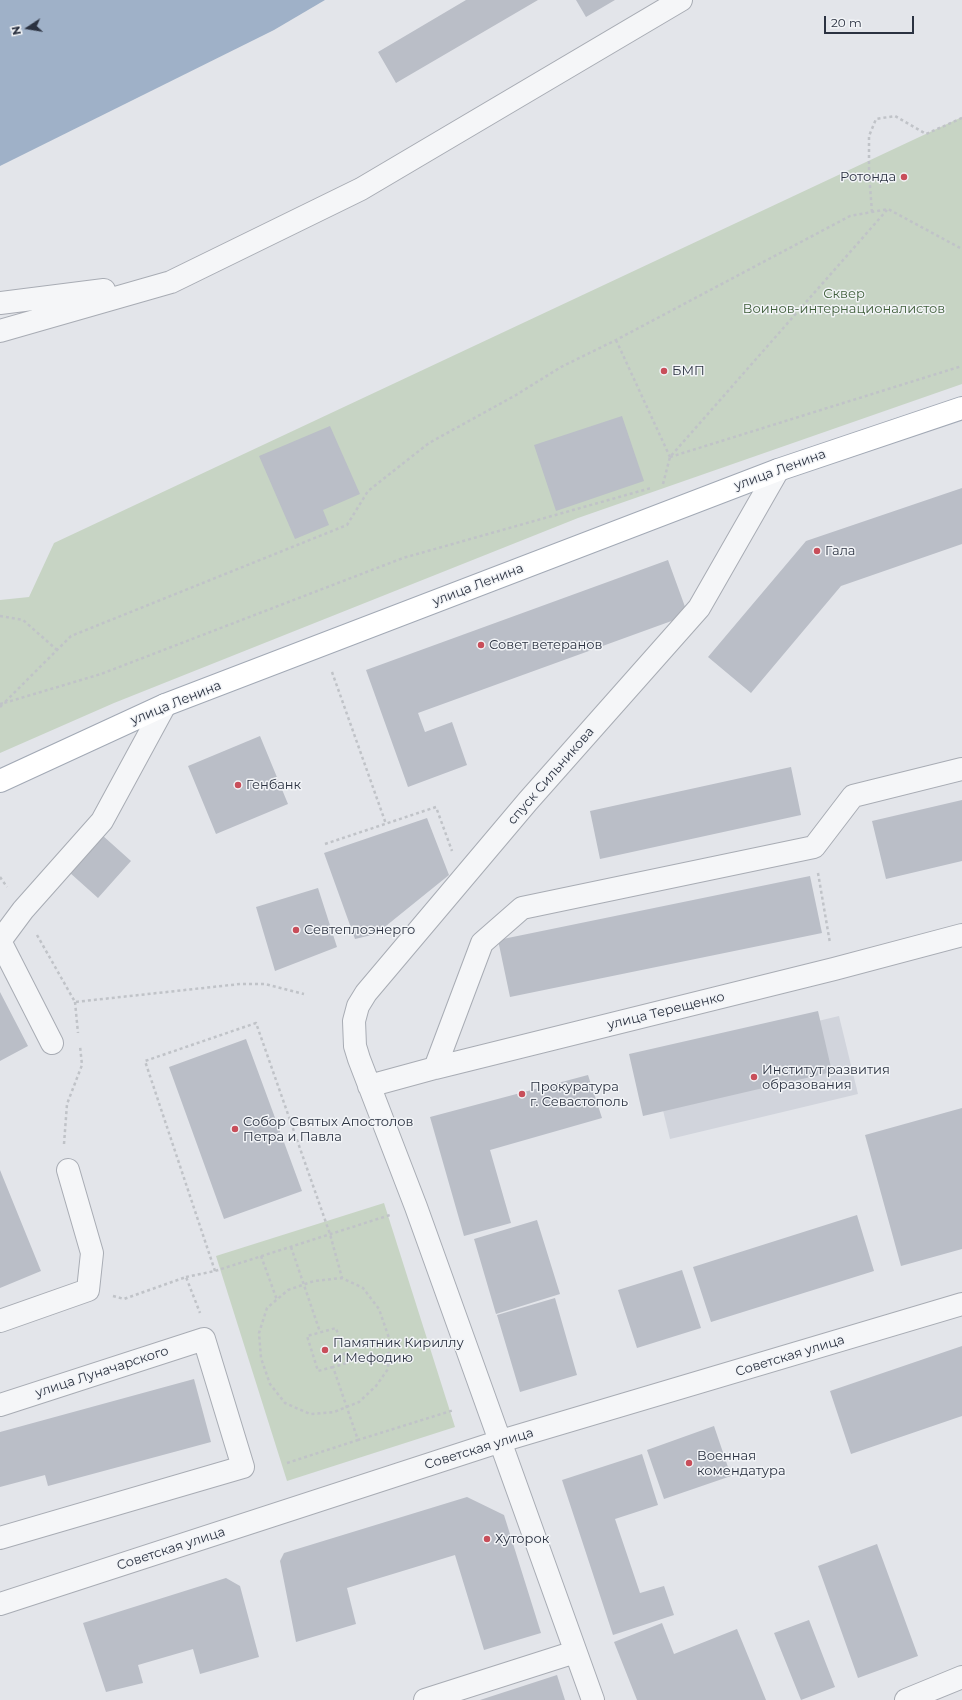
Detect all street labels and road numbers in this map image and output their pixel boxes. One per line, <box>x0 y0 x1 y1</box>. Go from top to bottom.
street label: улица Ленина <box>732 446 828 494</box>
street label: улица Ленина <box>430 560 526 610</box>
street label: улица Ленина <box>128 678 224 728</box>
street label: спуск Сильникова <box>504 724 598 828</box>
street label: улица Терещенко <box>606 989 726 1033</box>
street label: Советская улица <box>734 1332 846 1380</box>
street label: улица Луначарского <box>33 1343 171 1401</box>
street label: Советская улица <box>423 1425 535 1473</box>
street label: Советская улица <box>115 1524 227 1574</box>

